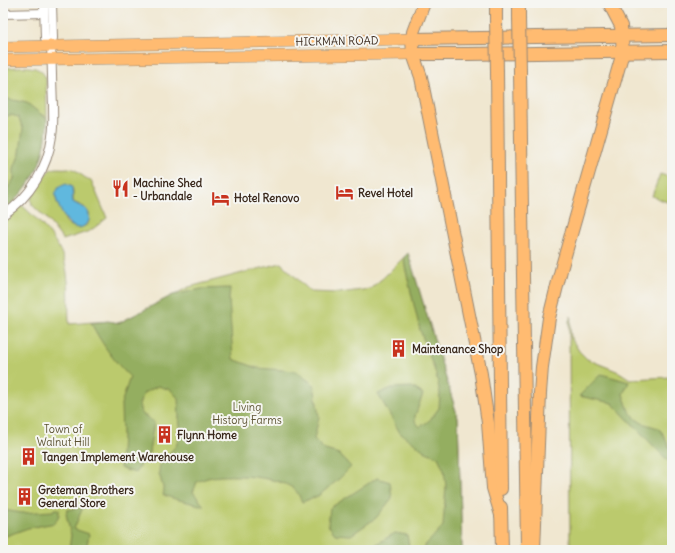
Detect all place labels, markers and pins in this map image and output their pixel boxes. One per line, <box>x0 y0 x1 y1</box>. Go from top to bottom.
place label: Machine Shed - Urbandale <box>133 176 203 203</box>
restaurant icon: Machine Shed - Urbandale <box>110 179 130 199</box>
hotel icon: Revel Hotel <box>335 183 355 203</box>
place label: Revel Hotel <box>358 186 413 200</box>
hotel icon: Hotel Renovo <box>211 188 231 208</box>
place label: Hotel Renovo <box>234 191 299 205</box>
building icon: Maintenance Shop <box>389 339 409 359</box>
place label: Maintenance Shop <box>412 342 503 357</box>
building icon: Flynn Home <box>154 425 174 445</box>
place label: Flynn Home <box>177 428 237 443</box>
building icon: Tangen Implement Warehouse <box>19 447 39 467</box>
place label: Tangen Implement Warehouse <box>42 450 194 465</box>
place label: Greteman Brothers General Store <box>38 483 134 510</box>
building icon: Greteman Brothers General Store <box>15 486 35 506</box>

